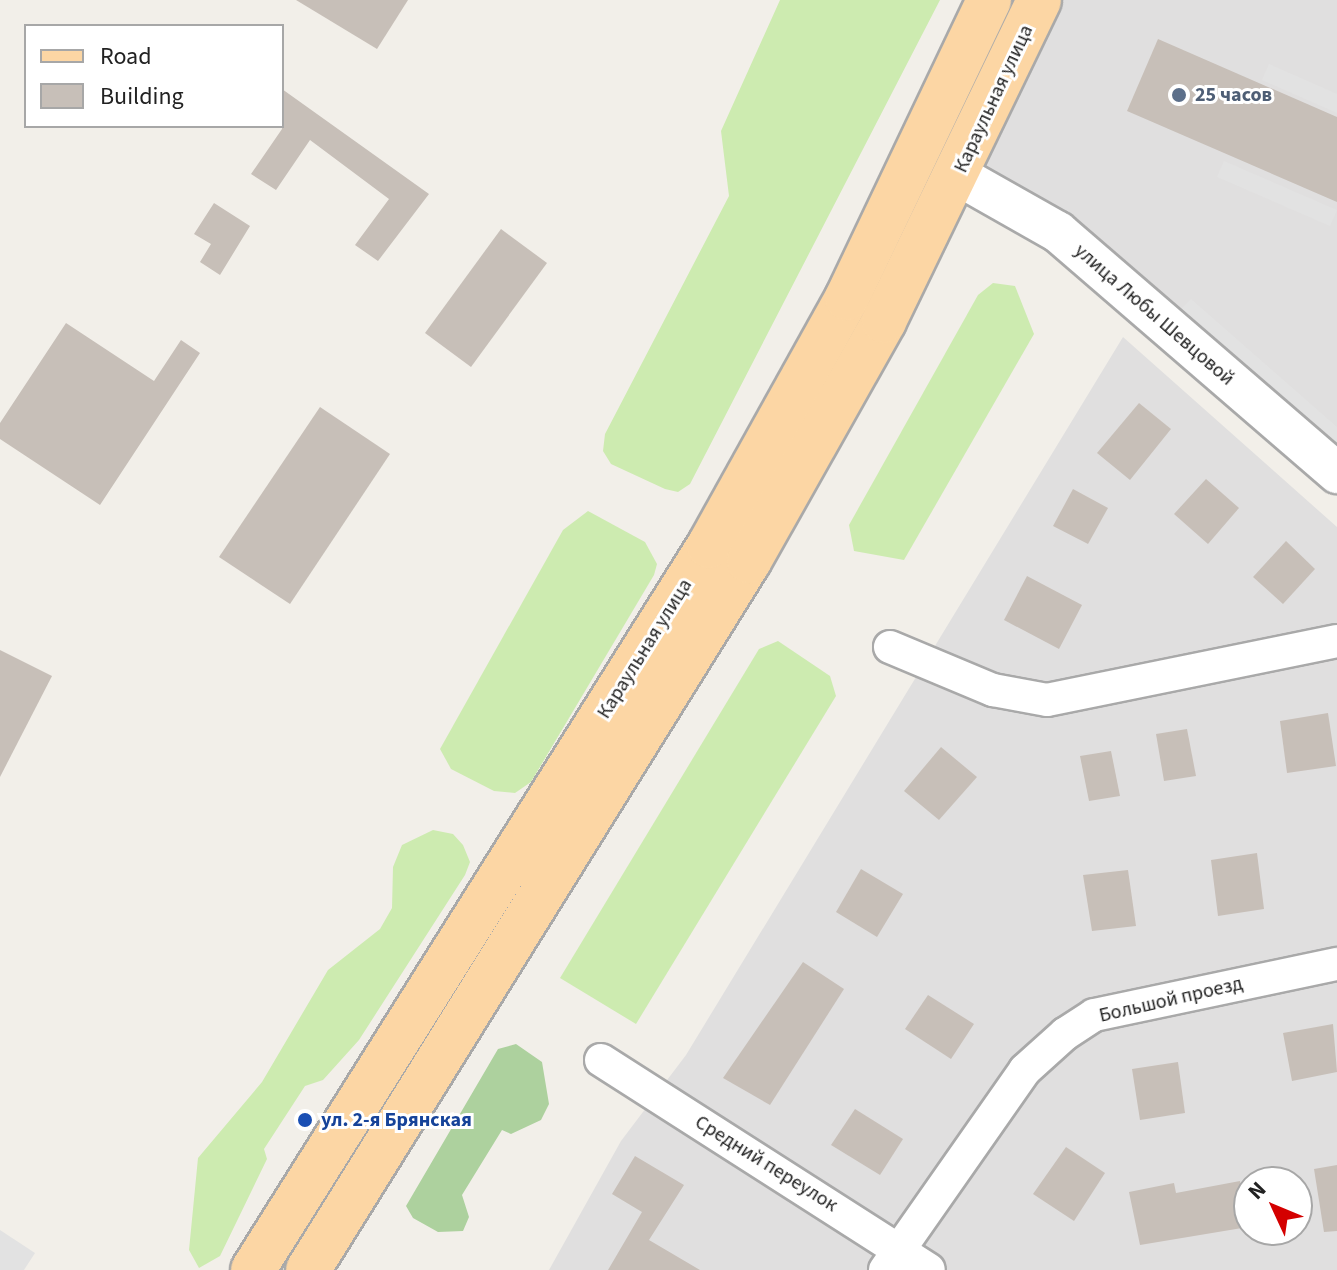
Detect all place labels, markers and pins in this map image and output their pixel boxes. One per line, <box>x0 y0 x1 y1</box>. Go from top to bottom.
place label: 25 часов <box>1195 83 1272 107</box>
marker: 25 часов <box>1170 86 1188 104</box>
place label: ул. 2-я Брянская <box>321 1108 472 1132</box>
marker: ул. 2-я Брянская <box>296 1111 314 1129</box>

